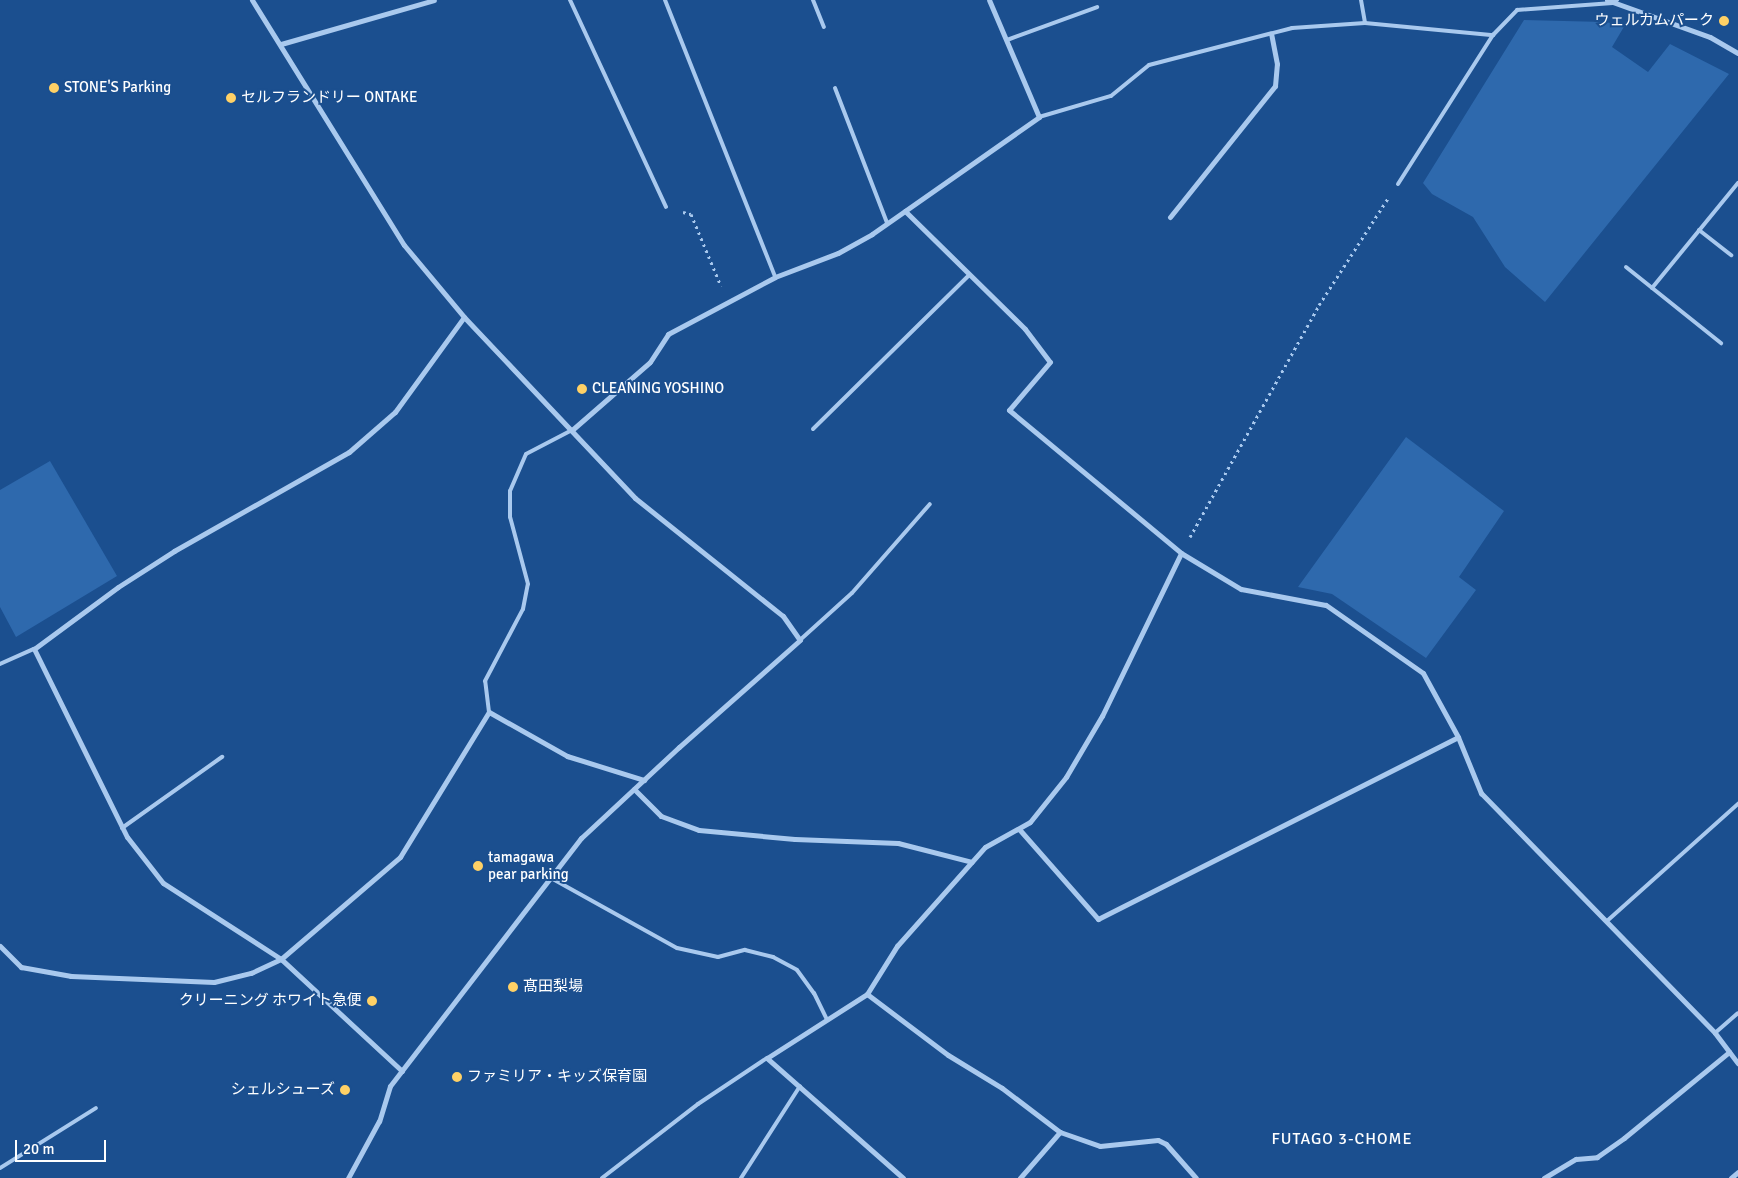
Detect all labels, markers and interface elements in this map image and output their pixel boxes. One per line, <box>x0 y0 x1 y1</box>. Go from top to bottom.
place label: ウェルカムパーク <box>1594 12 1714 30</box>
marker: ウェルカムパーク <box>1718 15 1730 27</box>
place label: STONE'S Parking <box>64 79 171 97</box>
marker: STONE'S Parking <box>48 82 60 94</box>
place label: セルフランドリー ONTAKE <box>241 89 417 107</box>
marker: セルフランドリー ONTAKE <box>225 92 237 104</box>
place label: CLEANING YOSHINO <box>592 380 724 398</box>
marker: CLEANING YOSHINO <box>576 383 588 395</box>
place label: tamagawa pear parking <box>488 848 569 883</box>
marker: tamagawa pear parking <box>472 860 484 872</box>
place label: 髙田梨場 <box>523 978 583 996</box>
marker: 髙田梨場 <box>507 981 519 993</box>
place label: クリーニング ホワイト急便 <box>179 992 362 1010</box>
marker: クリーニング ホワイト急便 <box>366 995 378 1007</box>
place label: ファミリア・キッズ保育園 <box>467 1068 647 1086</box>
marker: ファミリア・キッズ保育園 <box>451 1071 463 1083</box>
place label: シェルシューズ <box>230 1081 335 1099</box>
marker: シェルシューズ <box>339 1084 351 1096</box>
district label: FUTAGO 3-CHOME <box>1270 1129 1414 1149</box>
scale bar <box>18 1130 109 1162</box>
text: 20 m <box>23 1140 54 1158</box>

